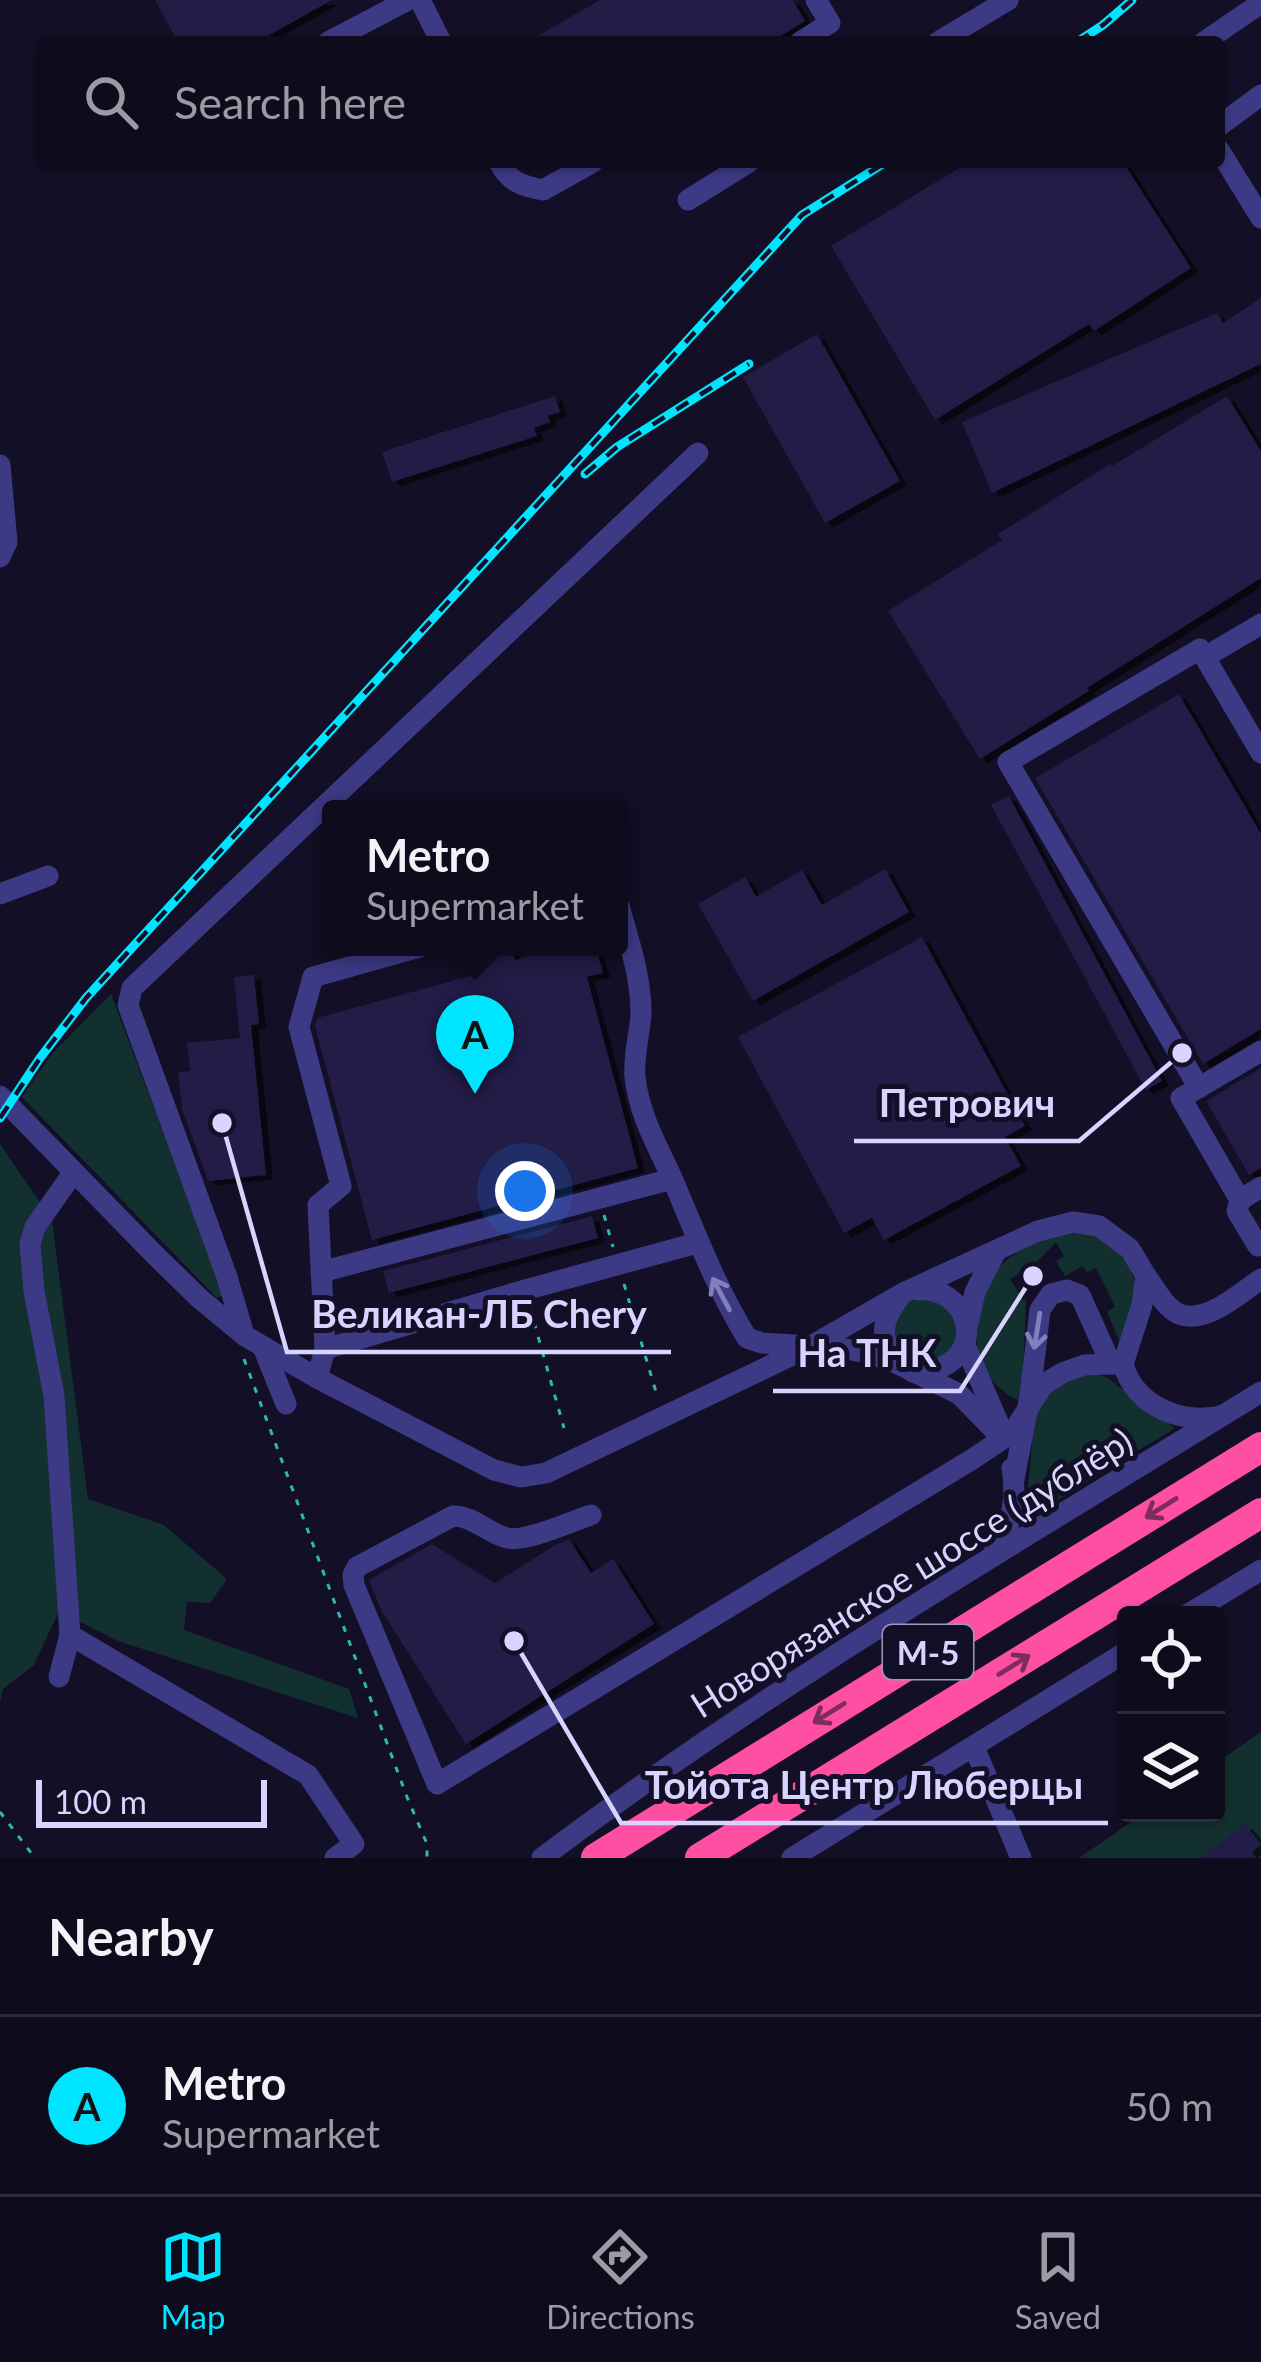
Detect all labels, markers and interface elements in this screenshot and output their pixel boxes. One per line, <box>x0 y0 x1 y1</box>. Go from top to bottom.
search box <box>36 36 1225 168</box>
icon: search <box>78 69 144 135</box>
text: Search here <box>174 75 406 129</box>
popup <box>322 800 628 956</box>
text: Metro <box>366 828 490 882</box>
text: Supermarket <box>366 882 584 928</box>
pin: A <box>436 995 514 1094</box>
callout: Петрович <box>854 1066 1079 1141</box>
text: Петрович <box>879 1079 1055 1125</box>
your location <box>495 1161 555 1221</box>
one-way arrow <box>709 1276 732 1312</box>
callout: Великан-ЛБ Chery <box>287 1277 671 1352</box>
text: Великан-ЛБ Chery <box>311 1290 647 1336</box>
one-way arrow <box>1025 1311 1048 1350</box>
callout: На ТНК <box>773 1316 960 1391</box>
text: На ТНК <box>797 1329 938 1375</box>
street label: Новорязанское шоссе (дублёр) <box>682 1418 1140 1726</box>
one-way arrow <box>1145 1496 1179 1520</box>
map controls <box>1117 1606 1225 1822</box>
button: locate <box>1117 1606 1225 1714</box>
road number: М-5 <box>883 1625 973 1679</box>
one-way arrow <box>996 1653 1030 1677</box>
one-way arrow <box>813 1701 847 1725</box>
button: layers <box>1117 1714 1225 1822</box>
callout: Тойота Центр Люберцы <box>621 1748 1108 1823</box>
text: Тойота Центр Люберцы <box>645 1761 1083 1807</box>
scale bar <box>36 1774 267 1827</box>
text: 100 m <box>54 1781 147 1821</box>
text: Nearby <box>48 1906 214 1967</box>
text: Metro <box>162 2056 286 2110</box>
text: A <box>73 2083 101 2129</box>
text: 50 m <box>1126 2083 1213 2129</box>
text: Supermarket <box>162 2110 380 2156</box>
tab: Map <box>160 2224 226 2336</box>
tab: Directions <box>546 2224 695 2336</box>
tab: Saved <box>1015 2224 1101 2336</box>

